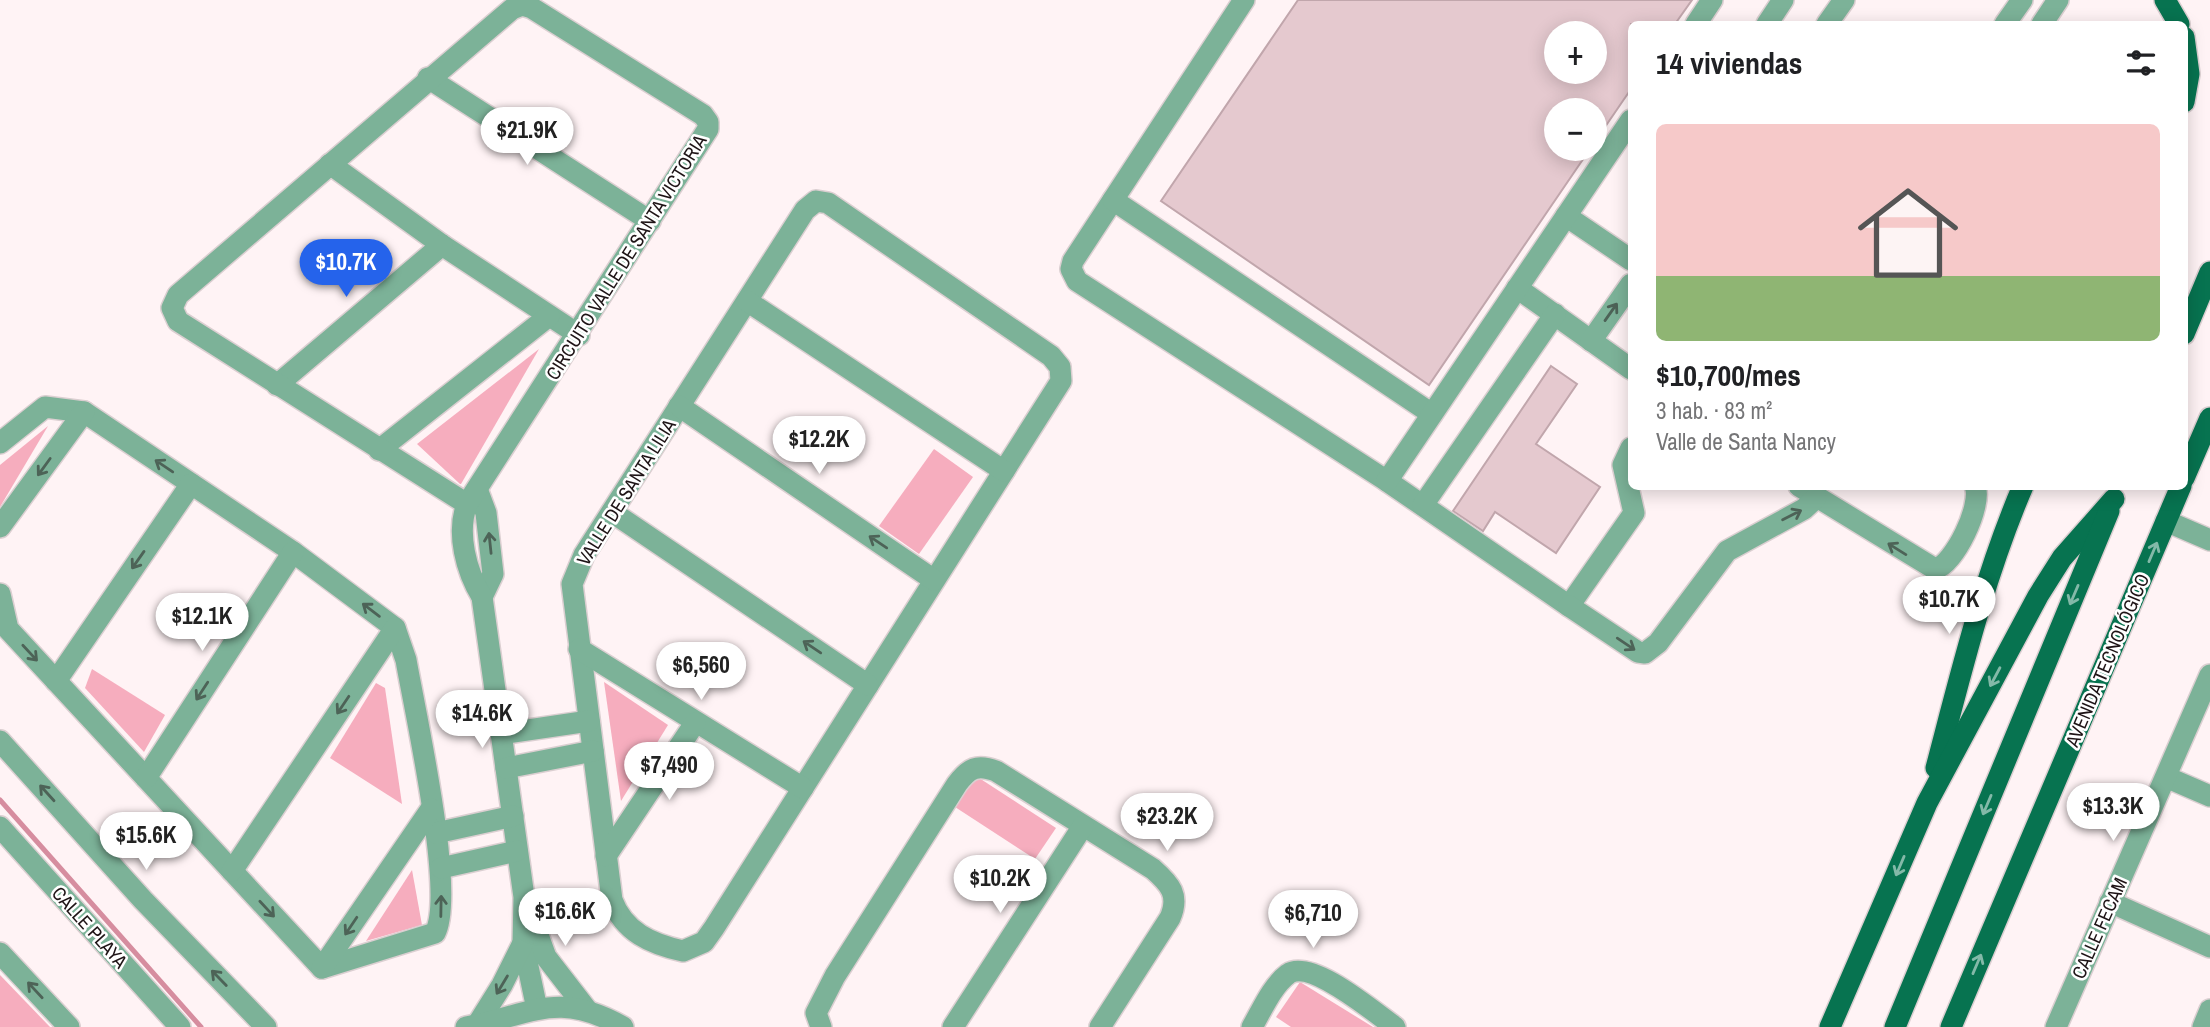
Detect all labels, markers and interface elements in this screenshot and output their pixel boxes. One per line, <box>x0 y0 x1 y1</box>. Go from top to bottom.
map controls <box>1544 21 1607 161</box>
button: + <box>1544 21 1607 84</box>
text: 14 viviendas <box>1656 43 1802 83</box>
icon: filters <box>2122 44 2160 82</box>
button: − <box>1544 98 1607 161</box>
pin: $21.9K <box>470 108 584 167</box>
text: $21.9K <box>497 114 557 145</box>
street label: CIRCUITO VALLE DE SANTA VICTORIA <box>540 129 713 385</box>
icon: home <box>1845 170 1971 296</box>
pin: $10.7K <box>289 240 403 299</box>
text: $10.7K <box>316 246 376 277</box>
one-way arrow <box>1604 303 1618 322</box>
text: $10,700/mes <box>1656 355 1801 395</box>
text: 3 hab. · 83 m² <box>1656 395 1772 426</box>
street label: VALLE DE SANTA LILIA <box>570 413 682 570</box>
pin: $12.2K <box>762 416 876 476</box>
text: $12.2K <box>789 423 849 454</box>
text: Valle de Santa Nancy <box>1656 426 1836 457</box>
one-way arrow <box>37 457 51 476</box>
one-way arrow <box>155 459 174 473</box>
one-way arrow <box>1781 508 1802 522</box>
one-way arrow <box>483 533 496 555</box>
one-way arrow <box>869 535 888 549</box>
one-way arrow <box>1888 541 1908 555</box>
one-way arrow <box>2147 542 2160 563</box>
one-way arrow <box>131 550 145 569</box>
street label: AVENIDA TECNOLÓGICO <box>2058 569 2155 751</box>
pin: $10.7K <box>1892 576 2006 636</box>
text: $10.7K <box>1919 583 1979 614</box>
one-way arrow <box>2067 583 2080 605</box>
pin: $12.1K <box>145 594 259 653</box>
text: $12.1K <box>172 600 232 631</box>
one-way arrow <box>362 603 381 617</box>
one-way arrow <box>1616 637 1635 651</box>
one-way arrow <box>803 640 822 654</box>
pin: $6,560 <box>644 642 758 702</box>
one-way arrow <box>21 644 38 661</box>
text: $6,560 <box>672 649 730 680</box>
one-way arrow <box>1988 666 2002 686</box>
one-way arrow <box>195 681 209 701</box>
pin: $14.6K <box>425 690 539 750</box>
one-way arrow <box>336 695 350 714</box>
text: $14.6K <box>452 697 512 728</box>
pin: $7,490 <box>612 742 726 802</box>
text: $7,490 <box>640 749 698 780</box>
pin: $13.3K <box>2056 784 2170 843</box>
one-way arrow <box>39 785 56 802</box>
text: $13.3K <box>2083 790 2143 821</box>
pin: $23.2K <box>1110 794 1224 853</box>
one-way arrow <box>1980 794 1993 815</box>
text: $23.2K <box>1137 800 1197 831</box>
pin: $15.6K <box>89 812 203 872</box>
text: $15.6K <box>116 819 176 850</box>
one-way arrow <box>1892 854 1905 876</box>
pin: $10.2K <box>943 856 1057 915</box>
text: $10.2K <box>970 862 1030 893</box>
street label: CALLE FECAM <box>2065 873 2133 983</box>
street label: CALLE PLAYA <box>46 881 134 974</box>
pin: $16.6K <box>508 888 622 948</box>
pin: $6,710 <box>1256 890 1370 950</box>
one-way arrow <box>434 895 448 918</box>
text: $16.6K <box>535 895 595 926</box>
text: $6,710 <box>1284 897 1342 928</box>
one-way arrow <box>259 900 276 917</box>
one-way arrow <box>344 916 358 935</box>
one-way arrow <box>1971 954 1984 975</box>
one-way arrow <box>210 970 227 987</box>
one-way arrow <box>495 974 509 994</box>
one-way arrow <box>26 982 43 999</box>

